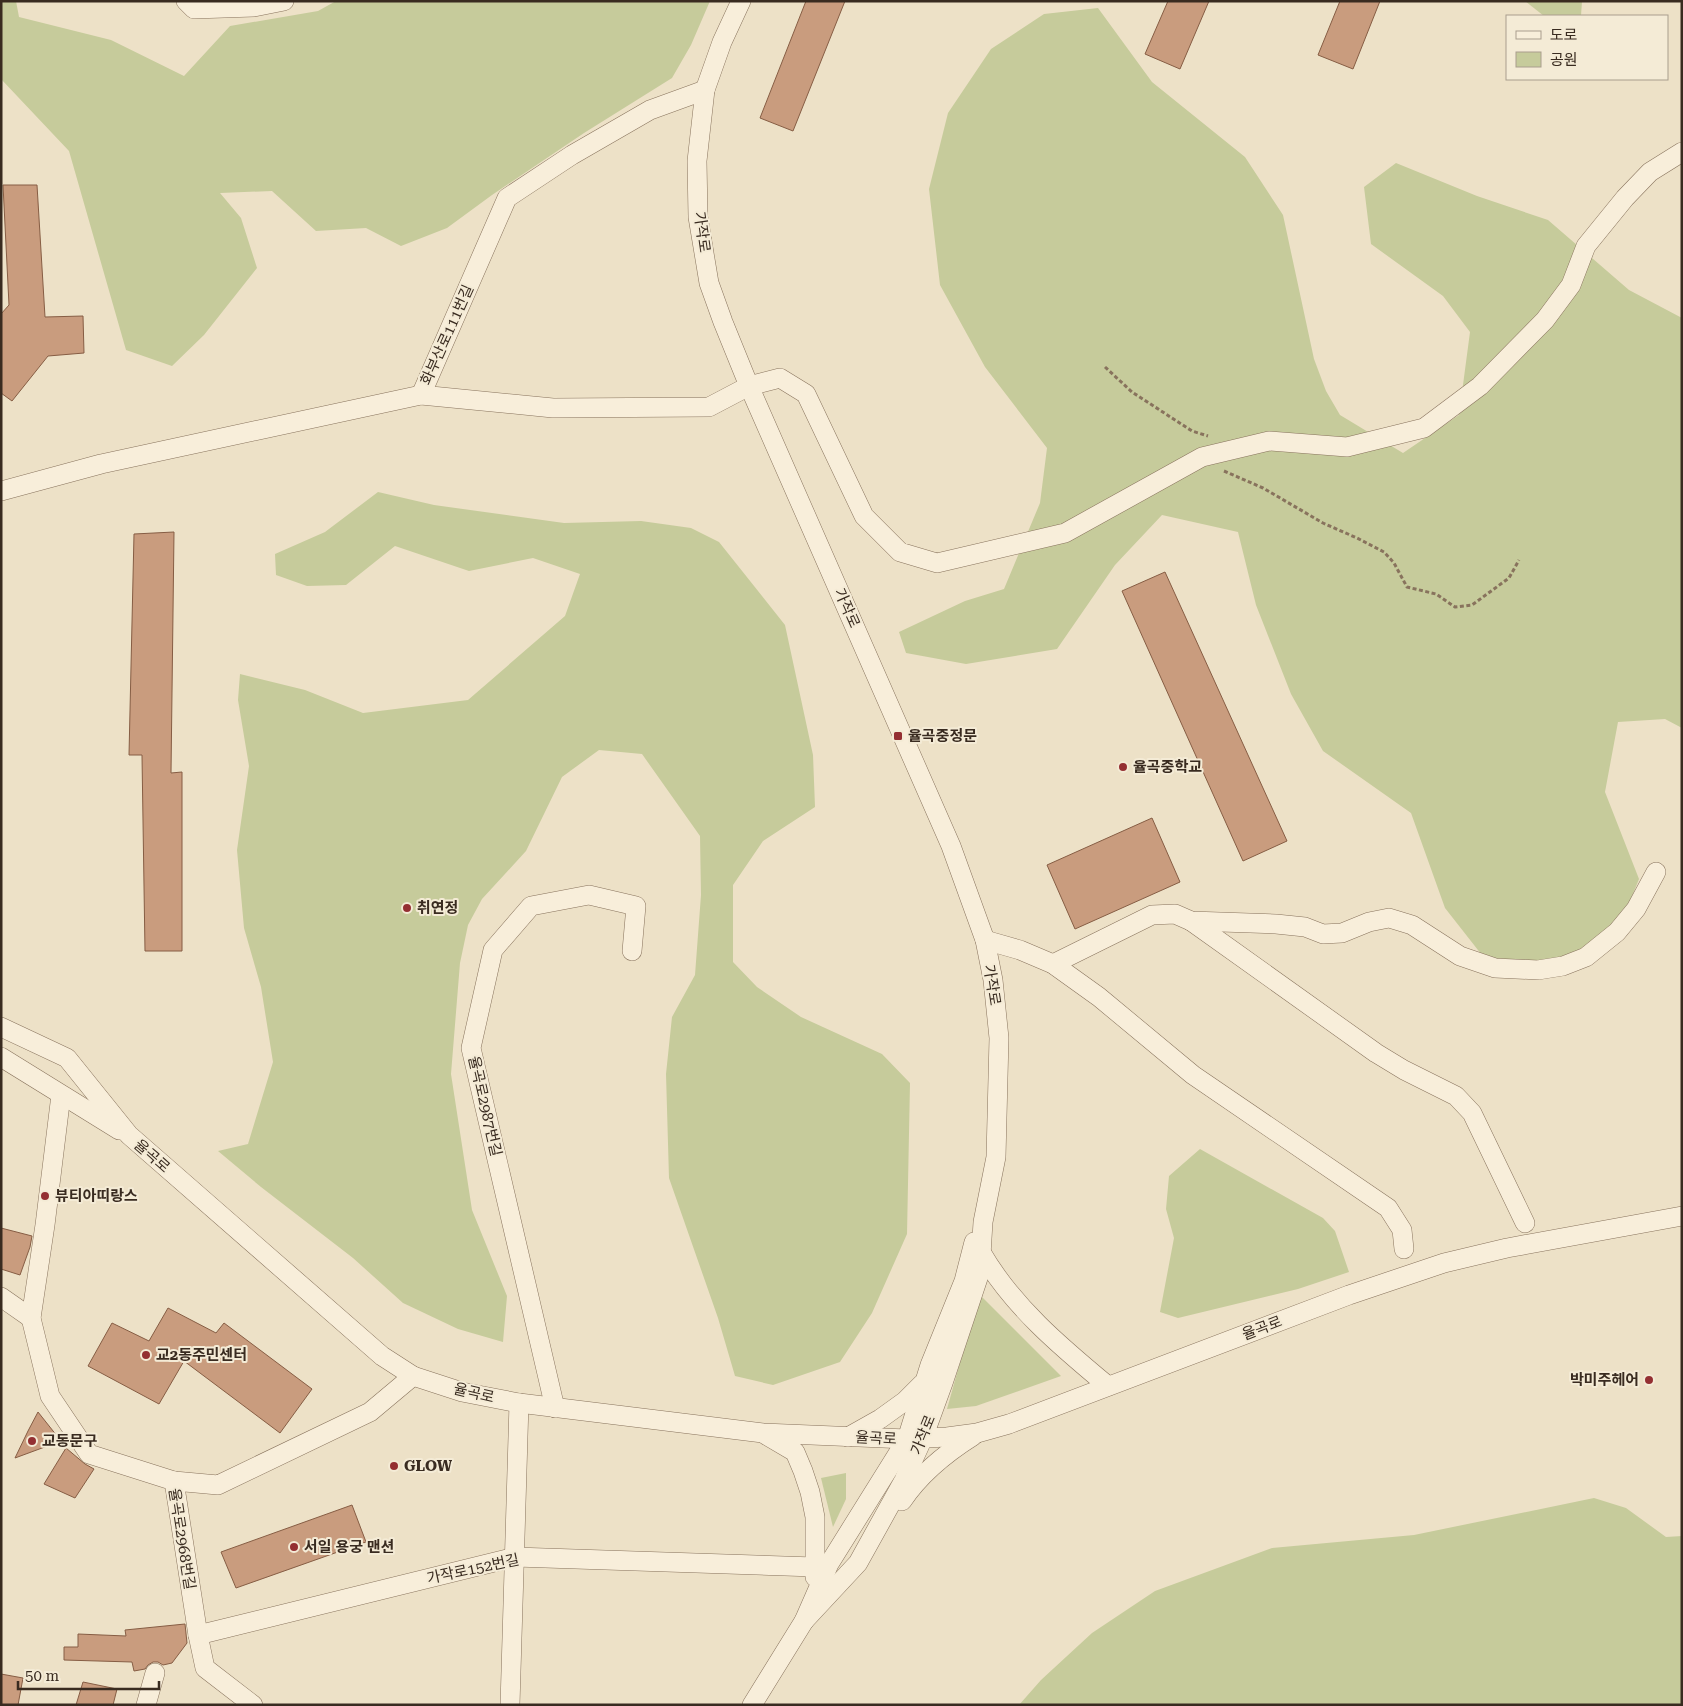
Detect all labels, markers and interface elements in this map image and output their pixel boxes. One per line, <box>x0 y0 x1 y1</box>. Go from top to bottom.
legend <box>1506 15 1668 80</box>
text: 도로 <box>1550 26 1578 44</box>
text: 공원 <box>1550 51 1578 69</box>
street label: 가작로 <box>690 210 714 254</box>
street label: 화부산로111번길 <box>417 282 477 388</box>
street label: 가작로 <box>830 585 864 631</box>
place label: 율곡중정문 <box>908 727 977 745</box>
marker: 율곡중정문 <box>892 730 904 742</box>
place label: 율곡중학교 <box>1133 758 1202 776</box>
marker: 율곡중학교 <box>1117 761 1129 773</box>
place label: 취연정 <box>417 899 458 917</box>
marker: 취연정 <box>401 902 413 914</box>
street label: 가작로 <box>980 963 1004 1007</box>
street label: 율곡로2987번길 <box>465 1054 505 1158</box>
street label: 율곡로 <box>130 1136 174 1176</box>
place label: 뷰티아띠랑스 <box>55 1187 138 1205</box>
marker: 뷰티아띠랑스 <box>39 1190 51 1202</box>
street label: 율곡로 <box>1239 1312 1285 1344</box>
place label: 교2동주민센터 <box>156 1346 247 1364</box>
marker: 교2동주민센터 <box>140 1349 152 1361</box>
place label: 박미주헤어 <box>1570 1371 1639 1389</box>
marker: 박미주헤어 <box>1643 1374 1655 1386</box>
street label: 율곡로 <box>452 1380 496 1406</box>
street label: 가작로 <box>907 1412 939 1458</box>
street label: 율곡로 <box>855 1428 897 1448</box>
place label: 교동문구 <box>42 1432 97 1450</box>
marker: 교동문구 <box>26 1435 38 1447</box>
place label: GLOW <box>404 1457 453 1475</box>
marker: GLOW <box>388 1460 400 1472</box>
street label: 율곡로2968번길 <box>165 1487 199 1591</box>
place label: 서일 용궁 맨션 <box>304 1538 394 1556</box>
marker: 서일 용궁 맨션 <box>288 1541 300 1553</box>
street label: 가작로152번길 <box>425 1550 521 1588</box>
scale bar <box>18 1658 159 1690</box>
text: 50 m <box>25 1667 60 1685</box>

